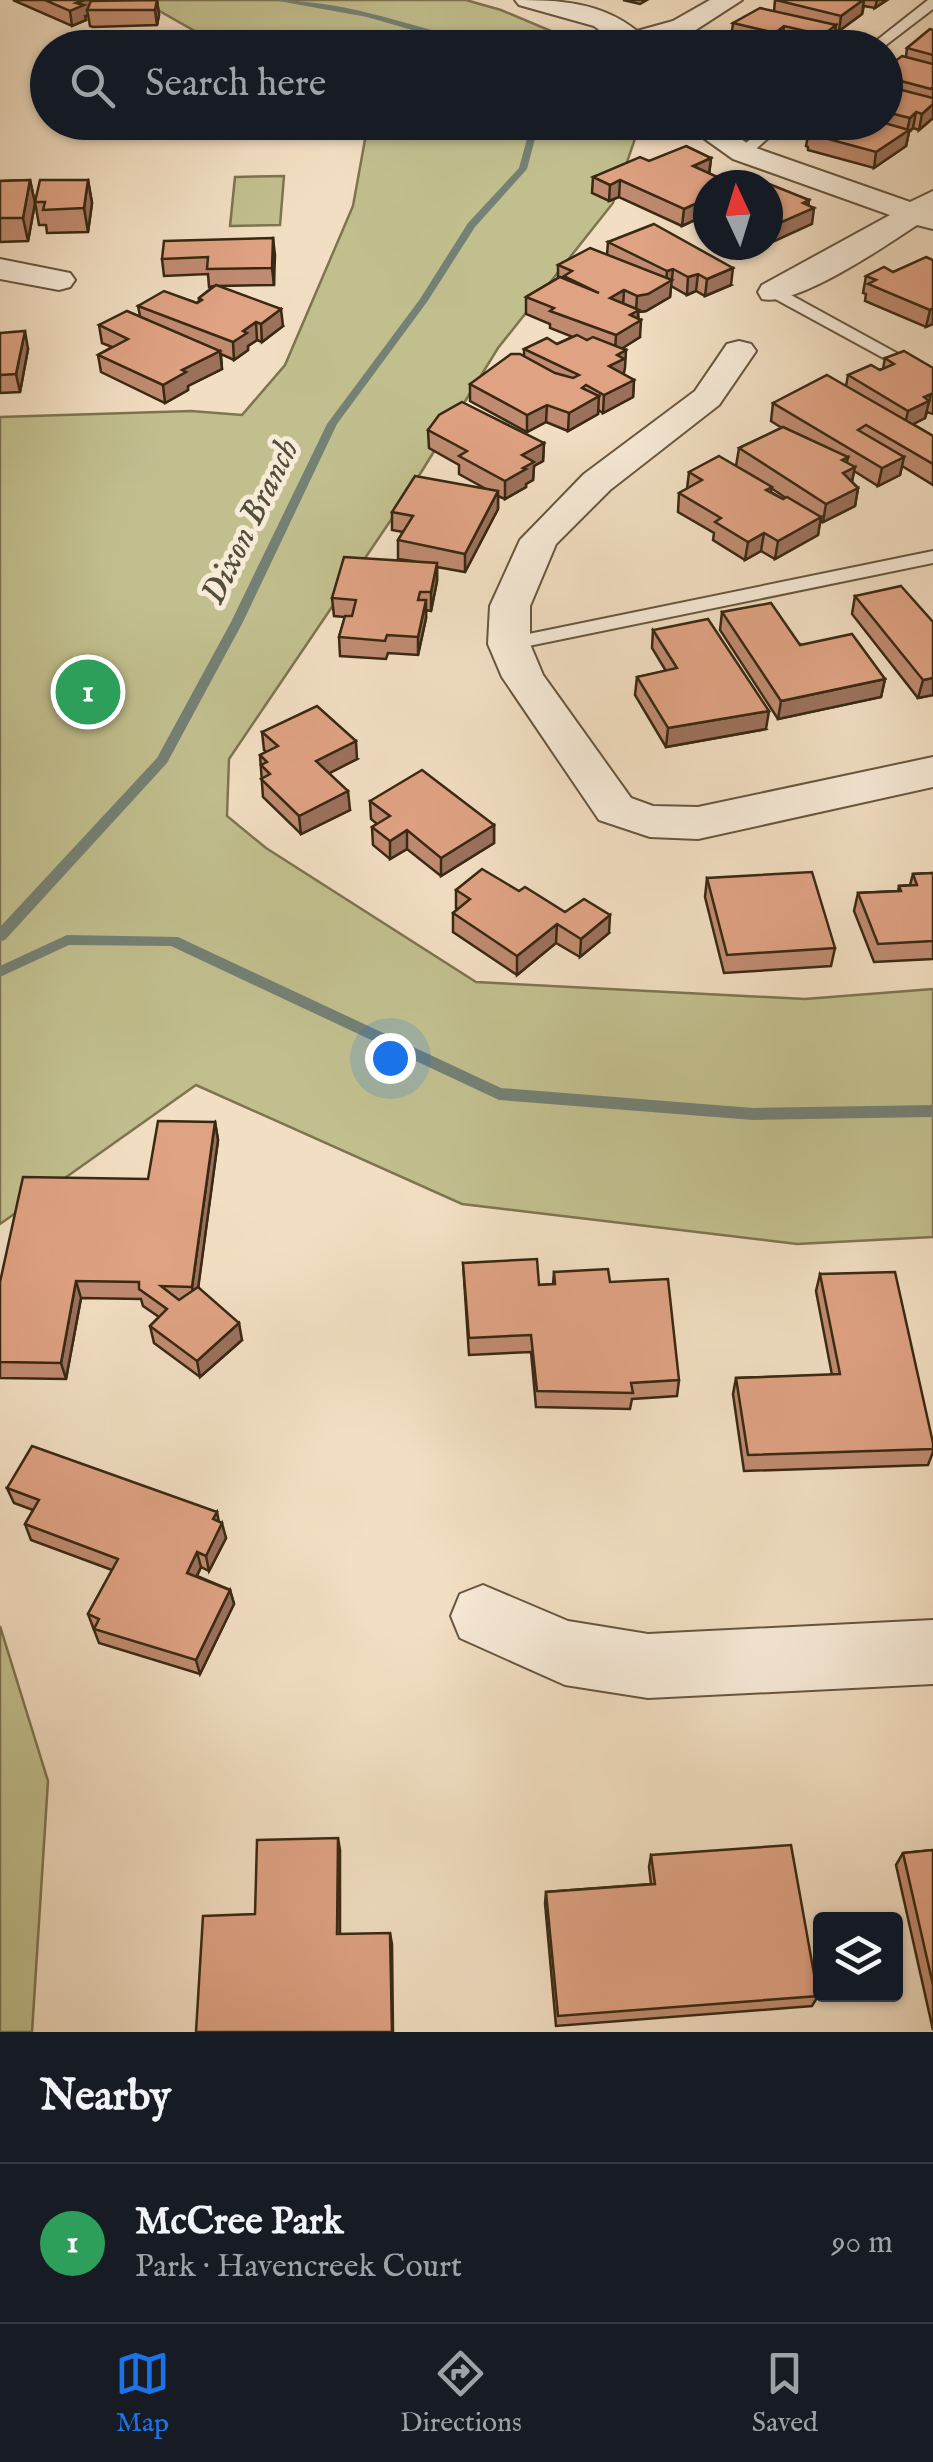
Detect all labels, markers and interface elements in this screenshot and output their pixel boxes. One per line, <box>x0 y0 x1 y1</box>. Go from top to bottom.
search box <box>30 30 903 140</box>
icon: search <box>65 58 120 113</box>
text: Search here <box>145 61 326 109</box>
north arrow <box>693 170 783 260</box>
water label: Dixon Branch <box>192 432 310 612</box>
pin: 1 <box>56 654 120 730</box>
your location <box>365 1033 416 1084</box>
map controls <box>813 1912 903 2002</box>
button: layers <box>813 1912 903 2002</box>
text: Nearby <box>40 2071 171 2124</box>
text: McCree Park <box>135 2199 343 2247</box>
text: 1 <box>67 2223 78 2264</box>
text: 90 m <box>832 2223 893 2264</box>
text: Park · Havencreek Court <box>135 2247 462 2288</box>
tab: Map <box>115 2346 170 2441</box>
tab: Directions <box>400 2346 522 2441</box>
tab: Saved <box>752 2346 818 2441</box>

